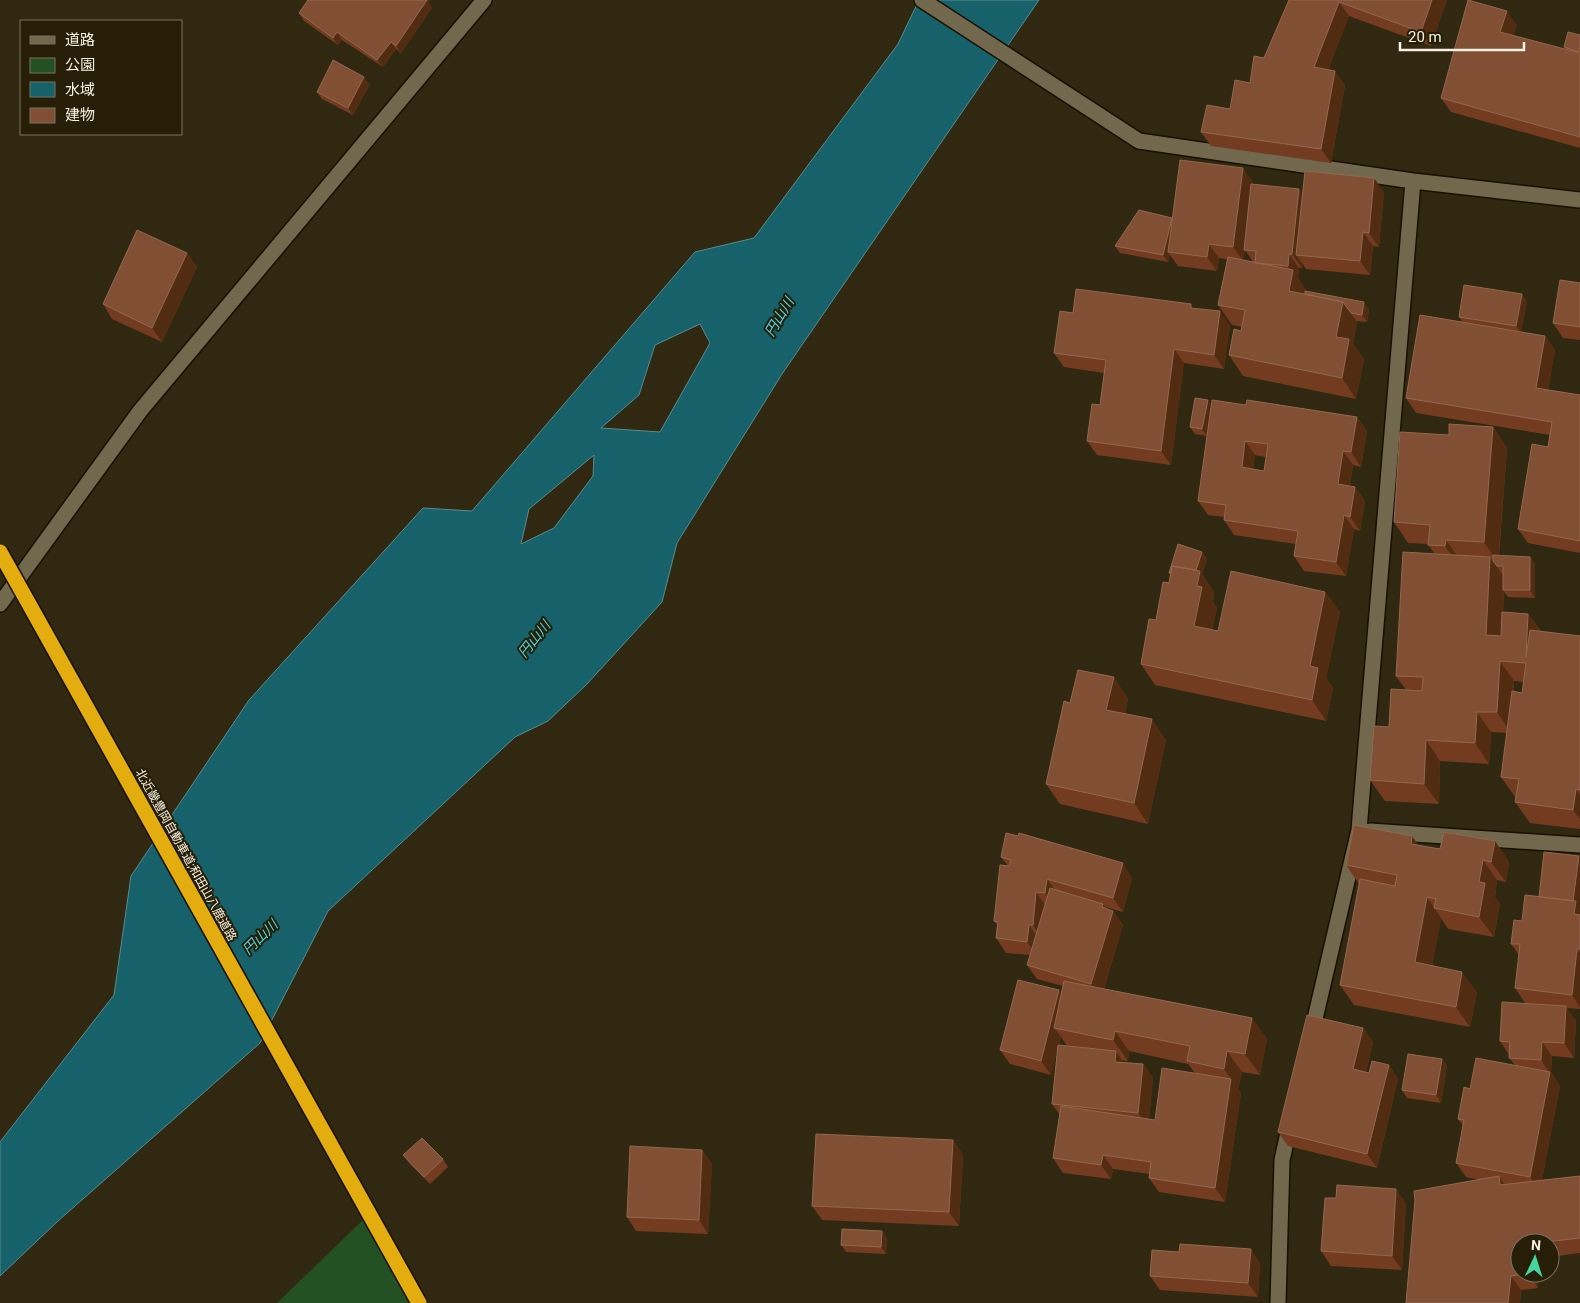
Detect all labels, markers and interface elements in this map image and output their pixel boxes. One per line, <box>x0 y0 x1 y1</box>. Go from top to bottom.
legend <box>20 20 182 135</box>
scale bar <box>1400 20 1524 52</box>
text: 20 m <box>1408 28 1442 46</box>
text: 道路 <box>65 31 95 49</box>
text: 公園 <box>65 56 95 74</box>
text: 水域 <box>65 81 95 99</box>
text: 建物 <box>65 106 95 124</box>
water label: 円山川 <box>761 293 798 339</box>
water label: 円山川 <box>515 616 555 660</box>
street label: 北近畿豊岡自動車道;和田山八鹿道路 <box>133 767 239 943</box>
water label: 円山川 <box>239 915 282 957</box>
north arrow <box>1510 1233 1560 1283</box>
text: N <box>1530 1237 1541 1253</box>

